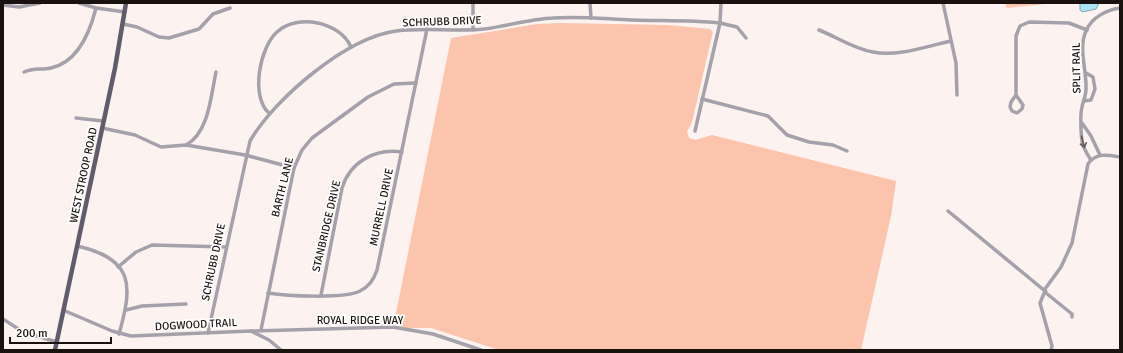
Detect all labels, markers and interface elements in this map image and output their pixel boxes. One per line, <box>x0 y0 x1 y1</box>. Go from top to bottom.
street label: SCHRUBB DRIVE <box>402 14 482 29</box>
street label: SPLIT RAIL <box>1070 42 1083 94</box>
street label: WEST STROOP ROAD <box>67 126 100 224</box>
one-way arrow <box>1079 136 1087 149</box>
street label: BARTH LANE <box>269 156 296 218</box>
street label: MURRELL DRIVE <box>367 167 396 247</box>
street label: STANBRIDGE DRIVE <box>310 179 343 273</box>
street label: SCHRUBB DRIVE <box>199 222 228 302</box>
street label: ROYAL RIDGE WAY <box>317 314 404 327</box>
street label: DOGWOOD TRAIL <box>155 316 238 333</box>
scale bar <box>10 319 111 345</box>
text: 200 m <box>16 326 48 341</box>

